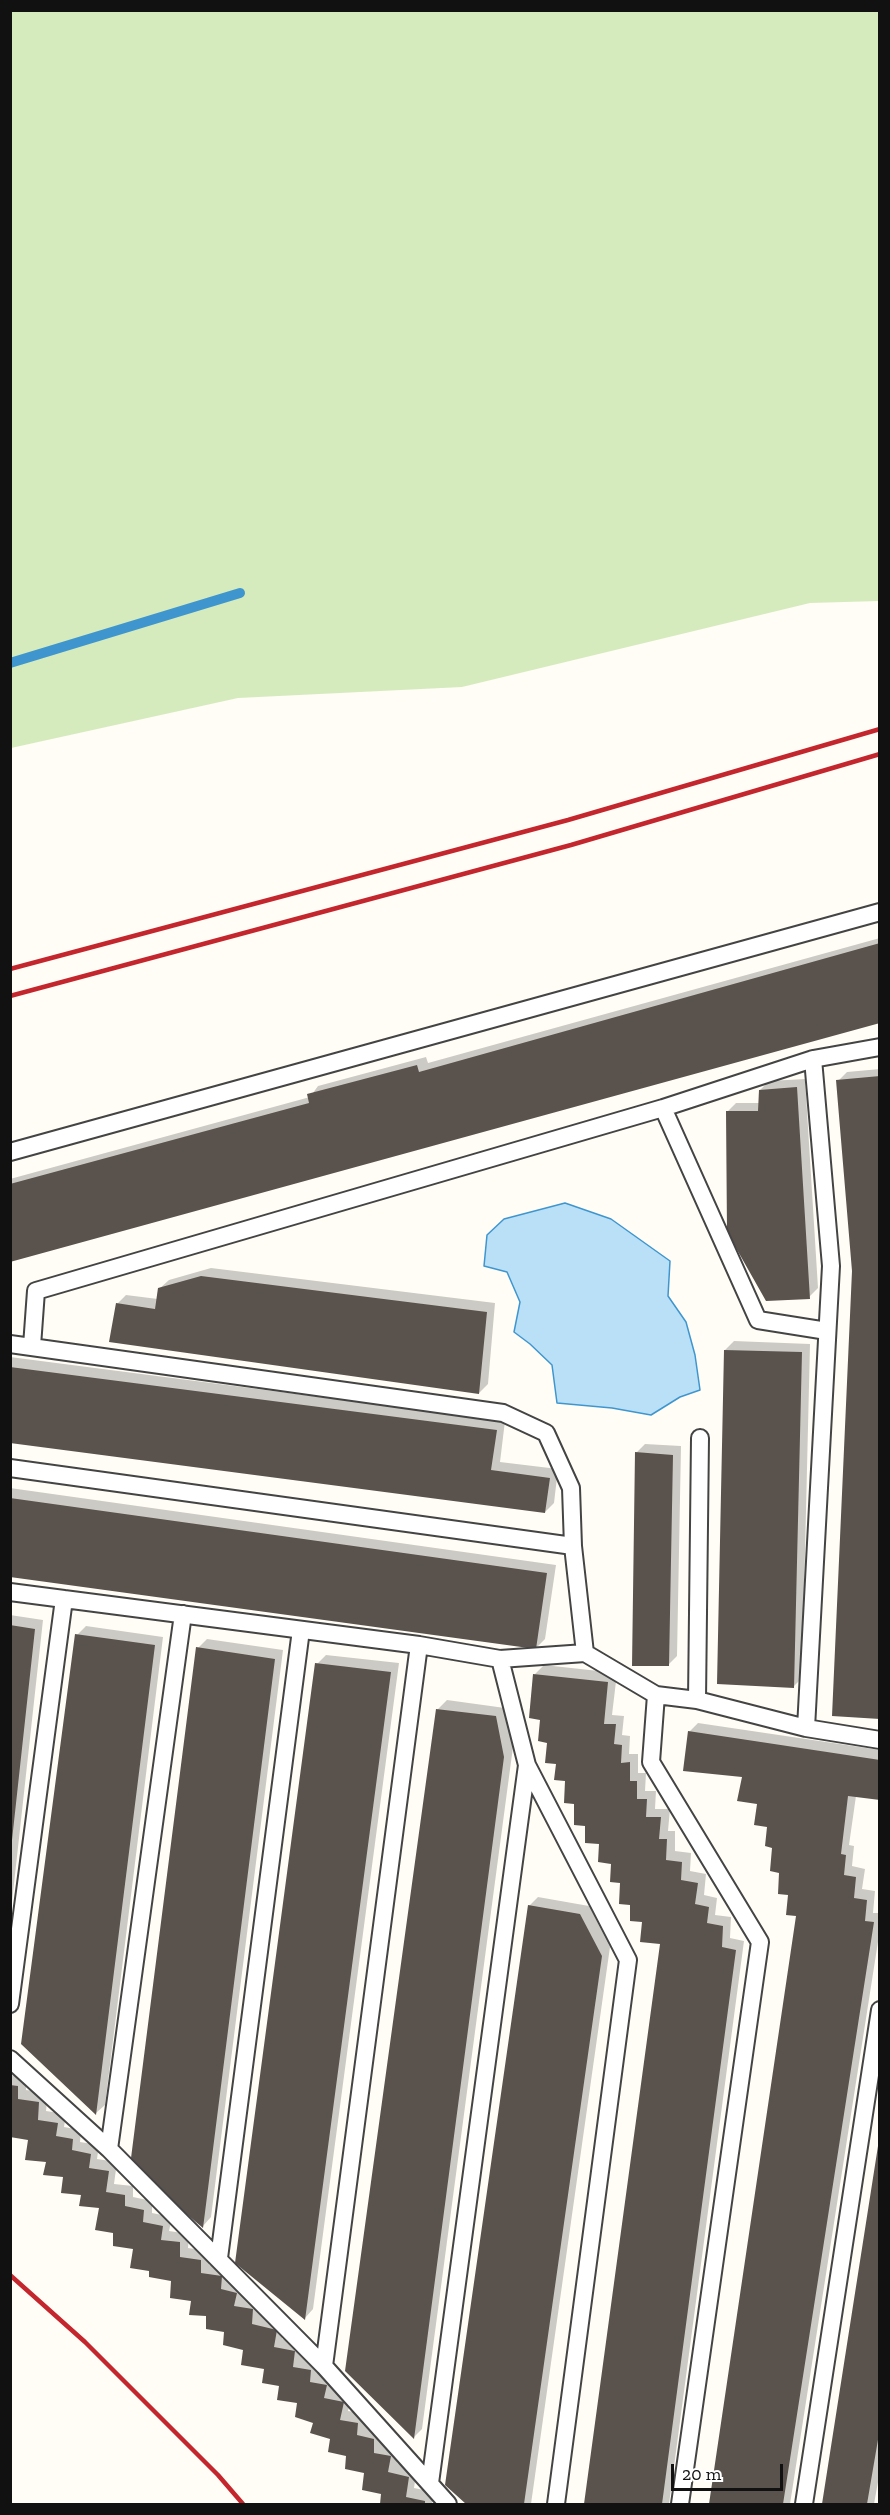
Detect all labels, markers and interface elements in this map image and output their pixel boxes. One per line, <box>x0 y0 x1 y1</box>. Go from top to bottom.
scale bar <box>674 2452 786 2490</box>
text: 20 m <box>682 2463 721 2485</box>

